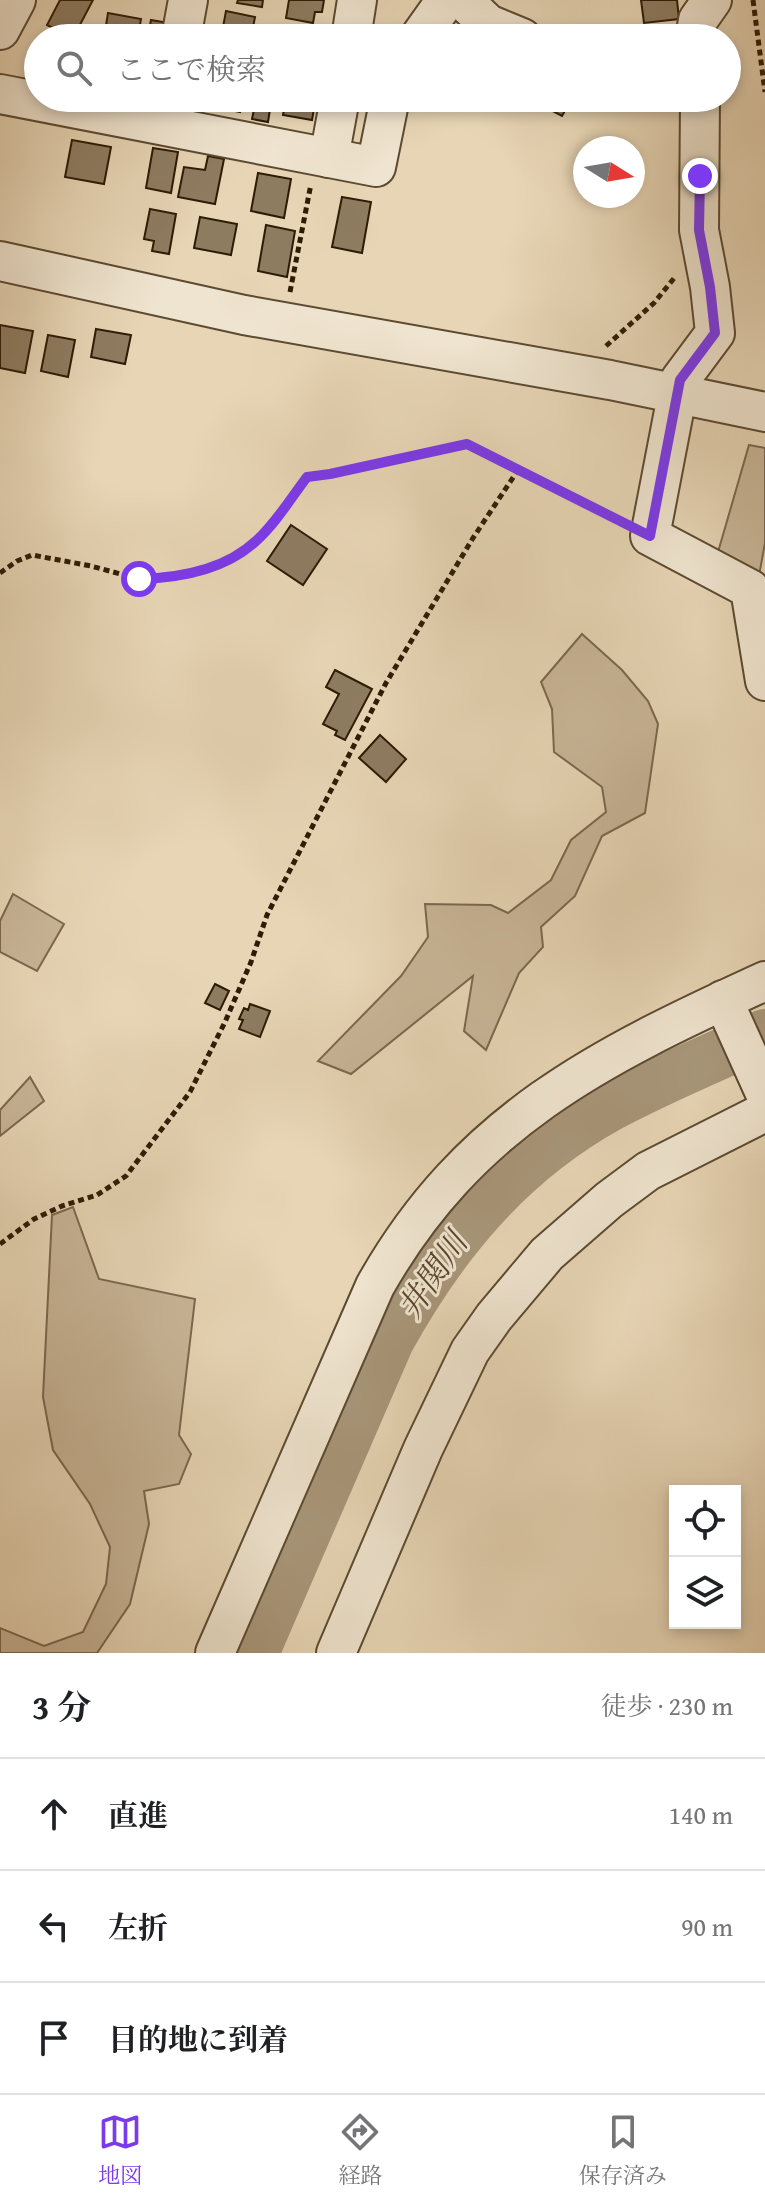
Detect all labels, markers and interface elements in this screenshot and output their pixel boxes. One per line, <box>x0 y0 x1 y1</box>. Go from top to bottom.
search box <box>24 24 741 112</box>
icon: search <box>52 46 96 90</box>
text: ここで検索 <box>116 47 266 91</box>
north arrow <box>573 136 645 208</box>
route end <box>682 158 718 194</box>
route start <box>121 561 157 597</box>
water label: 井関川 <box>386 1220 480 1328</box>
map controls <box>669 1485 741 1629</box>
button: locate <box>669 1485 741 1557</box>
button: layers <box>669 1557 741 1629</box>
text: 3 分 <box>32 1682 91 1731</box>
text: 徒歩 · 230 m <box>601 1686 733 1725</box>
icon: ahead <box>32 1792 76 1836</box>
text: 直進 <box>108 1793 168 1837</box>
text: 140 m <box>668 1795 733 1834</box>
icon: left <box>32 1904 76 1948</box>
text: 左折 <box>108 1905 168 1949</box>
text: 90 m <box>681 1907 733 1946</box>
icon: arrive <box>32 2016 76 2060</box>
text: 目的地に到着 <box>108 2017 288 2061</box>
tab: 地図 <box>98 2110 142 2191</box>
tab: 経路 <box>338 2110 383 2191</box>
tab: 保存済み <box>579 2110 667 2191</box>

